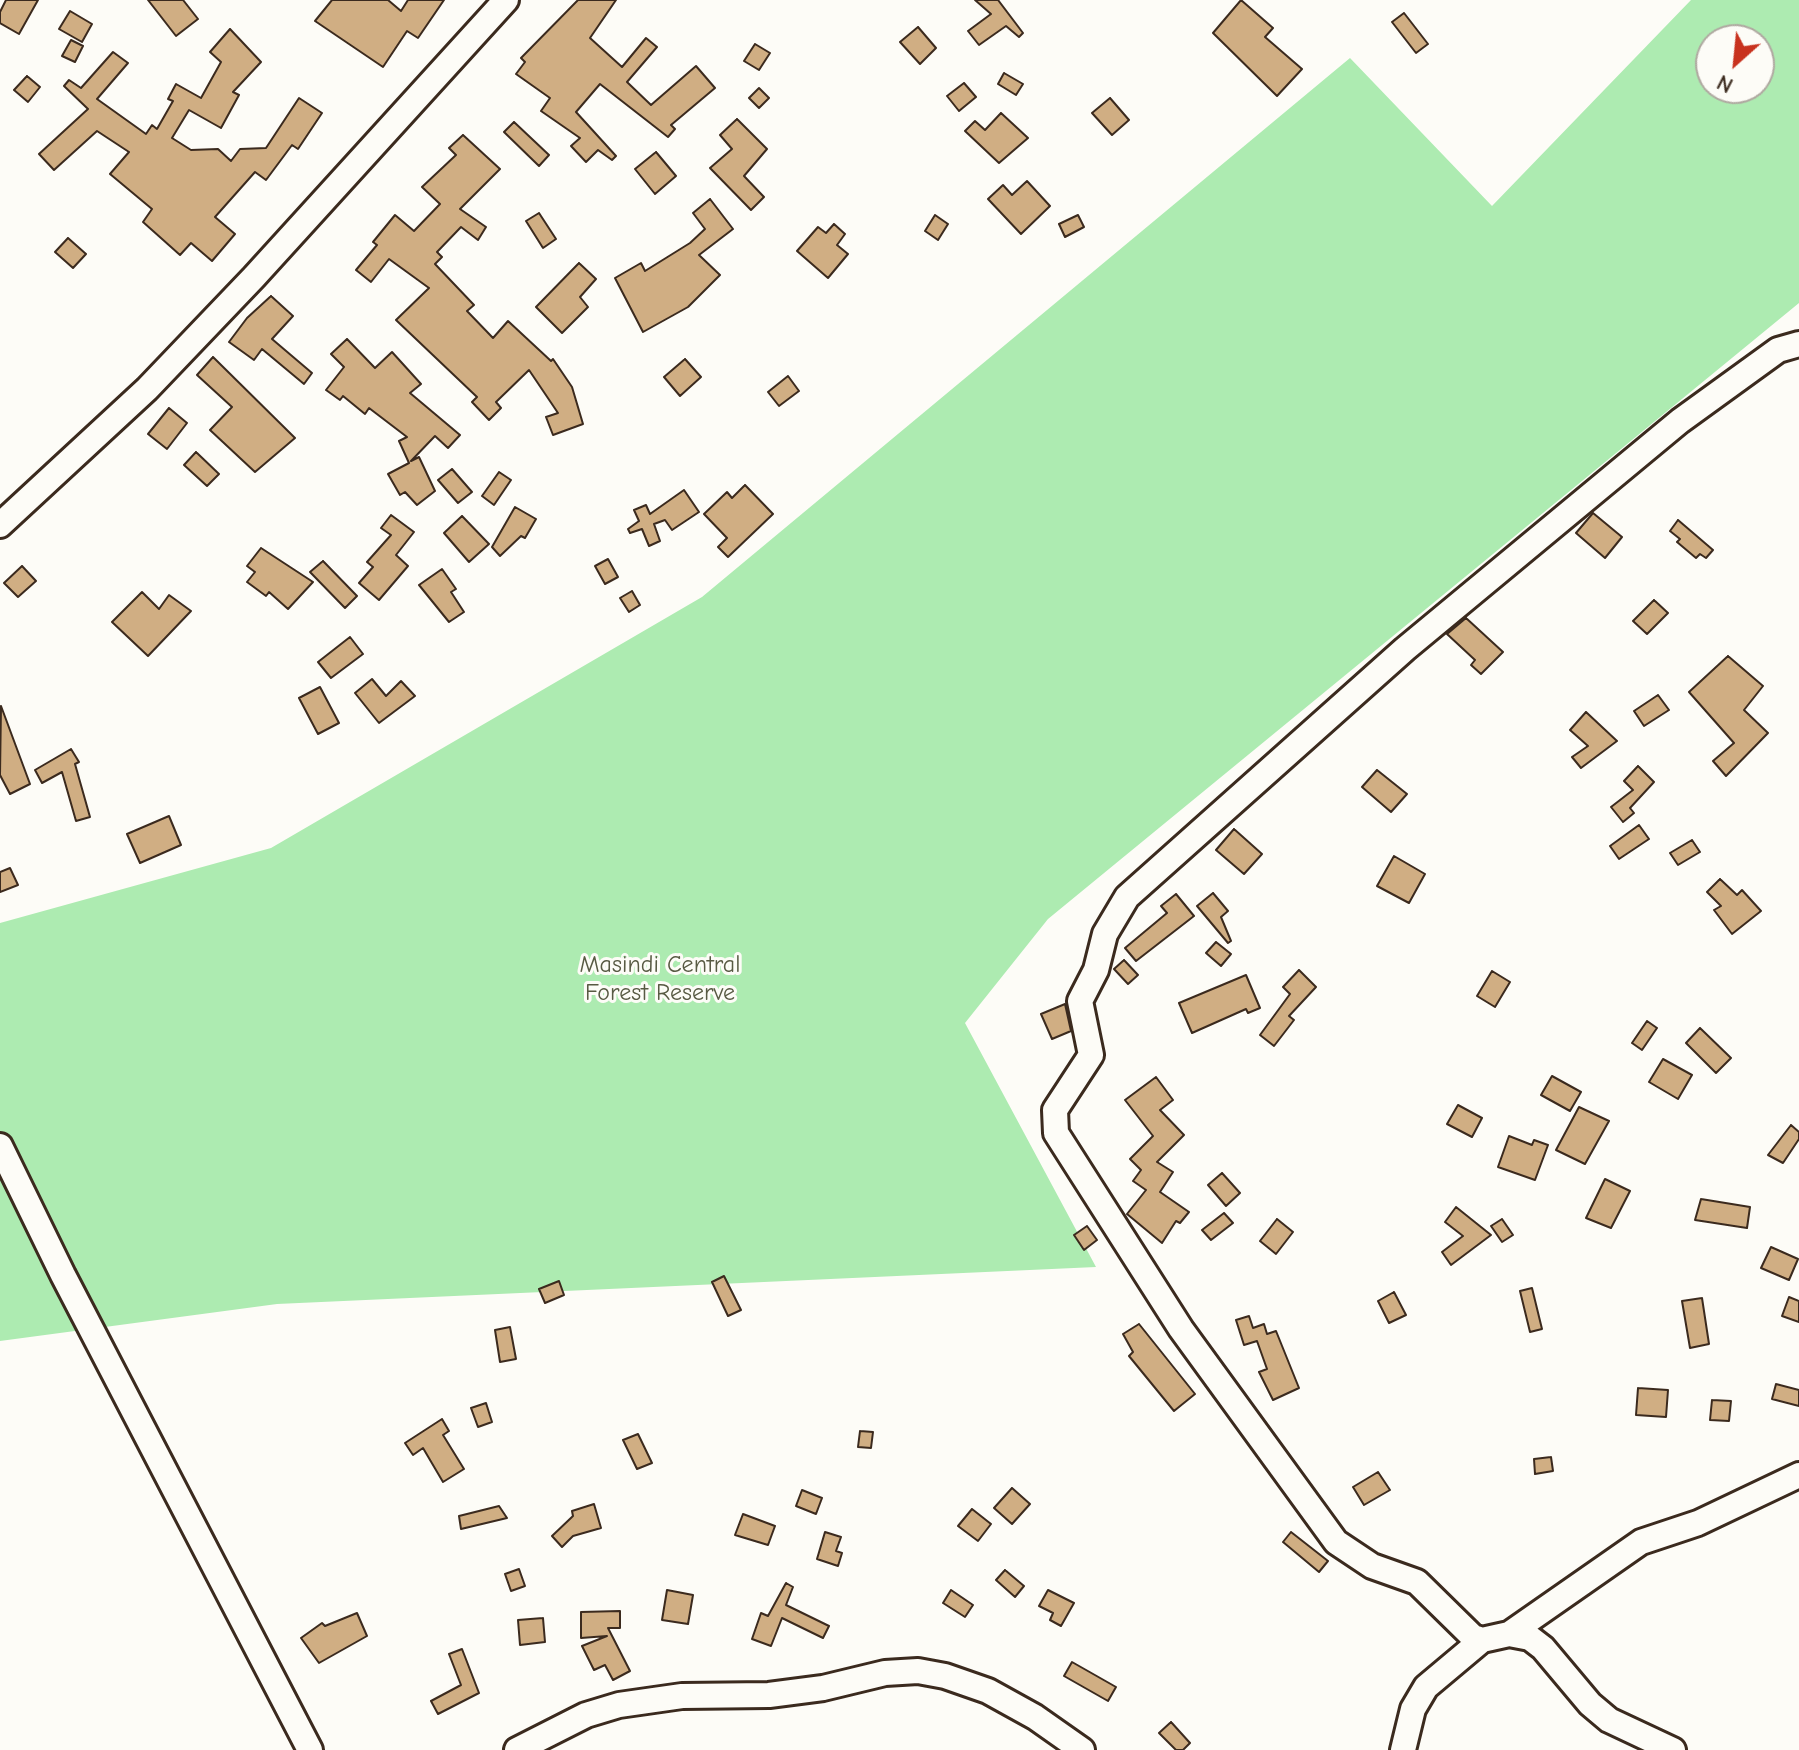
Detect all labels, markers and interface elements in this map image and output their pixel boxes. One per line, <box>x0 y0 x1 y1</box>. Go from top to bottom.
north arrow <box>1695 24 1775 104</box>
text: N <box>1713 69 1737 98</box>
park label: Masindi Central Forest Reserve <box>580 951 740 1007</box>

